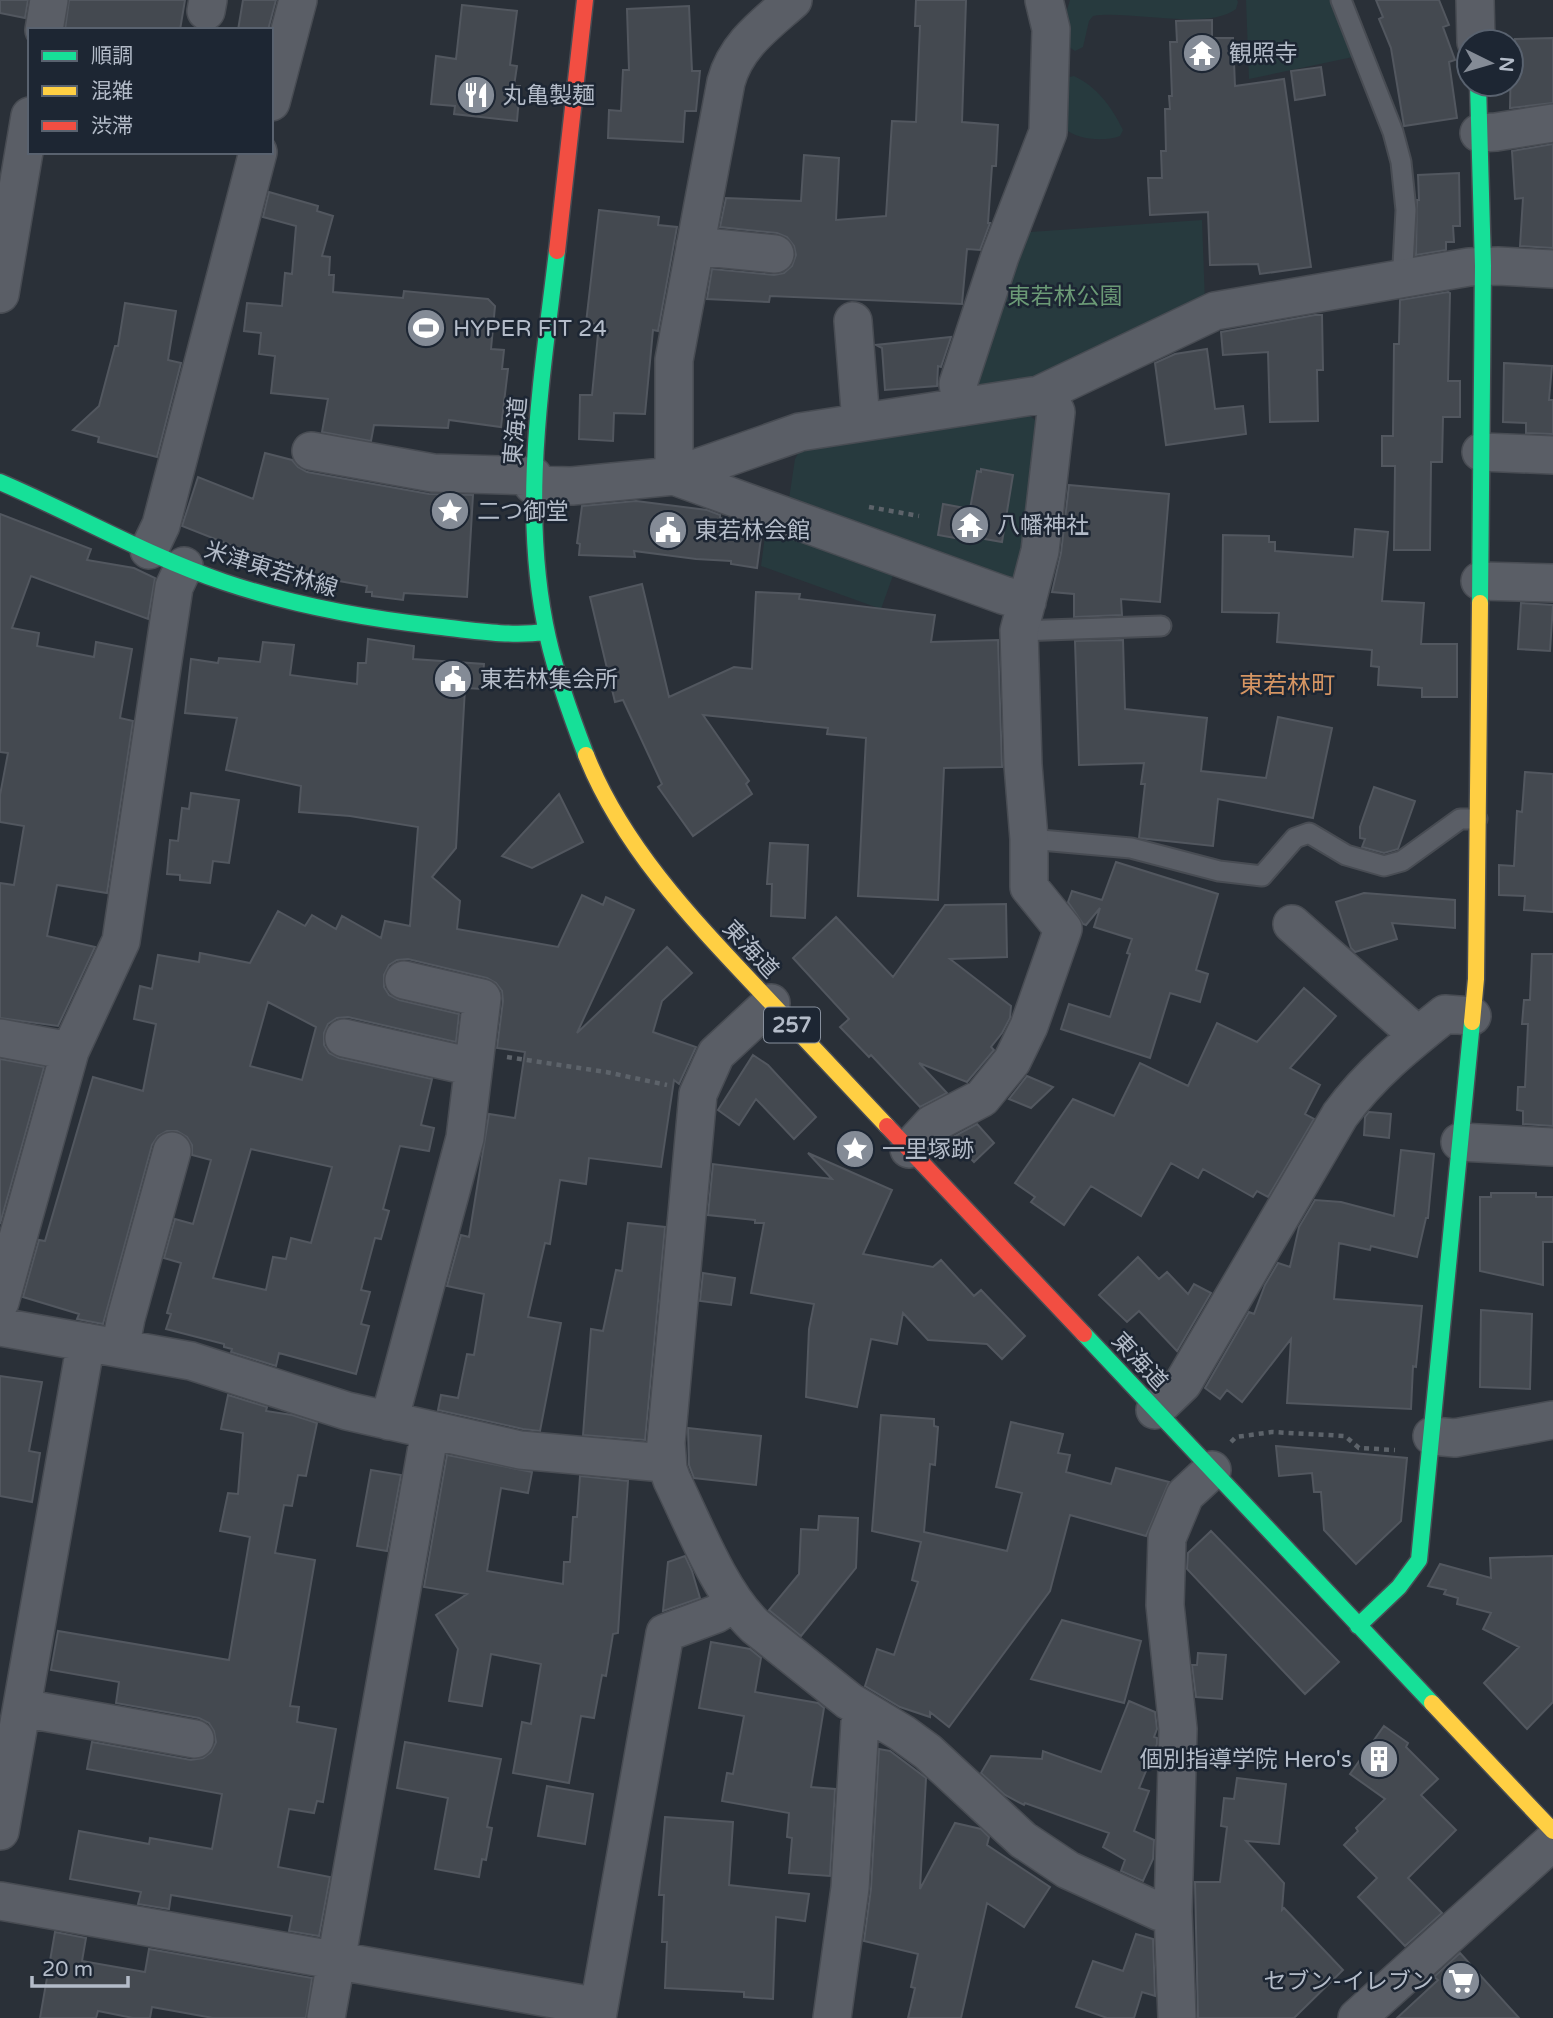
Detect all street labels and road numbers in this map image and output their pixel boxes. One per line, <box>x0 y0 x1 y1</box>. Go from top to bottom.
street label: 東海道 <box>499 395 533 467</box>
street label: 米津東若林線 <box>201 536 341 604</box>
street label: 東海道 <box>717 915 784 984</box>
road number: 257 <box>764 1007 820 1042</box>
street label: 東海道 <box>1106 1327 1173 1396</box>

